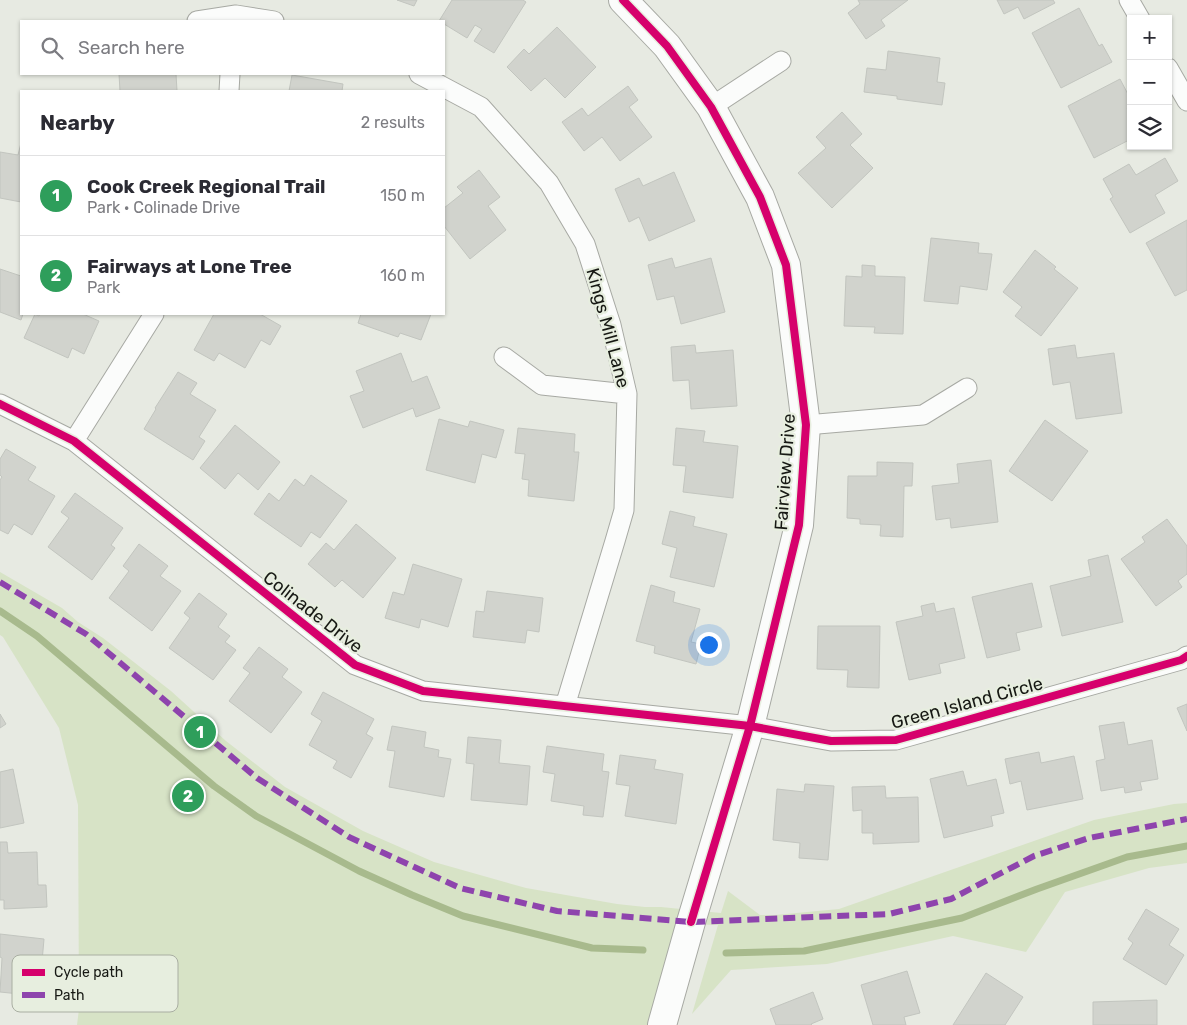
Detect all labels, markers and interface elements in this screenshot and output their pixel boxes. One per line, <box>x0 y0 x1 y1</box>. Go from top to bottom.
map controls <box>1127 15 1172 150</box>
button: + <box>1127 15 1172 60</box>
search box <box>20 20 445 75</box>
icon: search <box>38 34 66 62</box>
text: Search here <box>78 36 185 59</box>
button: − <box>1127 60 1172 105</box>
button: layers <box>1127 105 1172 150</box>
text: Nearby <box>40 110 115 135</box>
text: 2 results <box>361 113 425 132</box>
text: Cook Creek Regional Trail <box>87 175 326 198</box>
text: 1 <box>52 186 60 205</box>
text: 150 m <box>380 186 425 205</box>
text: Park · Colinade Drive <box>87 198 240 217</box>
text: Fairways at Lone Tree <box>87 255 292 278</box>
text: 2 <box>51 266 61 285</box>
text: 160 m <box>380 266 425 285</box>
street label: Kings Mill Lane <box>581 266 635 390</box>
text: Park <box>87 278 120 297</box>
street label: Fairview Drive <box>770 413 800 531</box>
street label: Colinade Drive <box>259 566 367 658</box>
your location <box>696 632 722 658</box>
street label: Green Island Circle <box>889 672 1045 734</box>
pin: 1 <box>184 713 216 751</box>
pin: 2 <box>172 777 204 815</box>
legend <box>12 955 178 1012</box>
text: Cycle path <box>54 964 123 981</box>
text: Path <box>54 987 85 1004</box>

